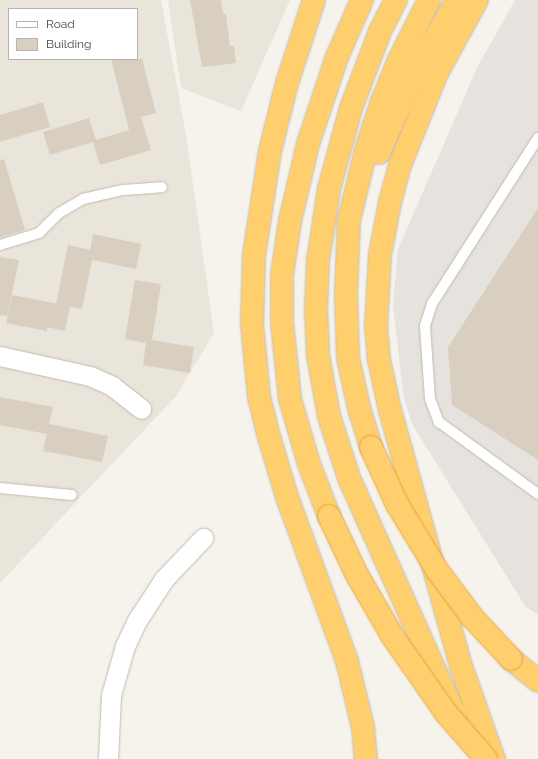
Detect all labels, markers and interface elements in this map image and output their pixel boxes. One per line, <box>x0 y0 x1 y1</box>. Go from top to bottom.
legend <box>8 8 138 60</box>
text: Road <box>46 17 75 31</box>
text: Building <box>46 37 92 51</box>

